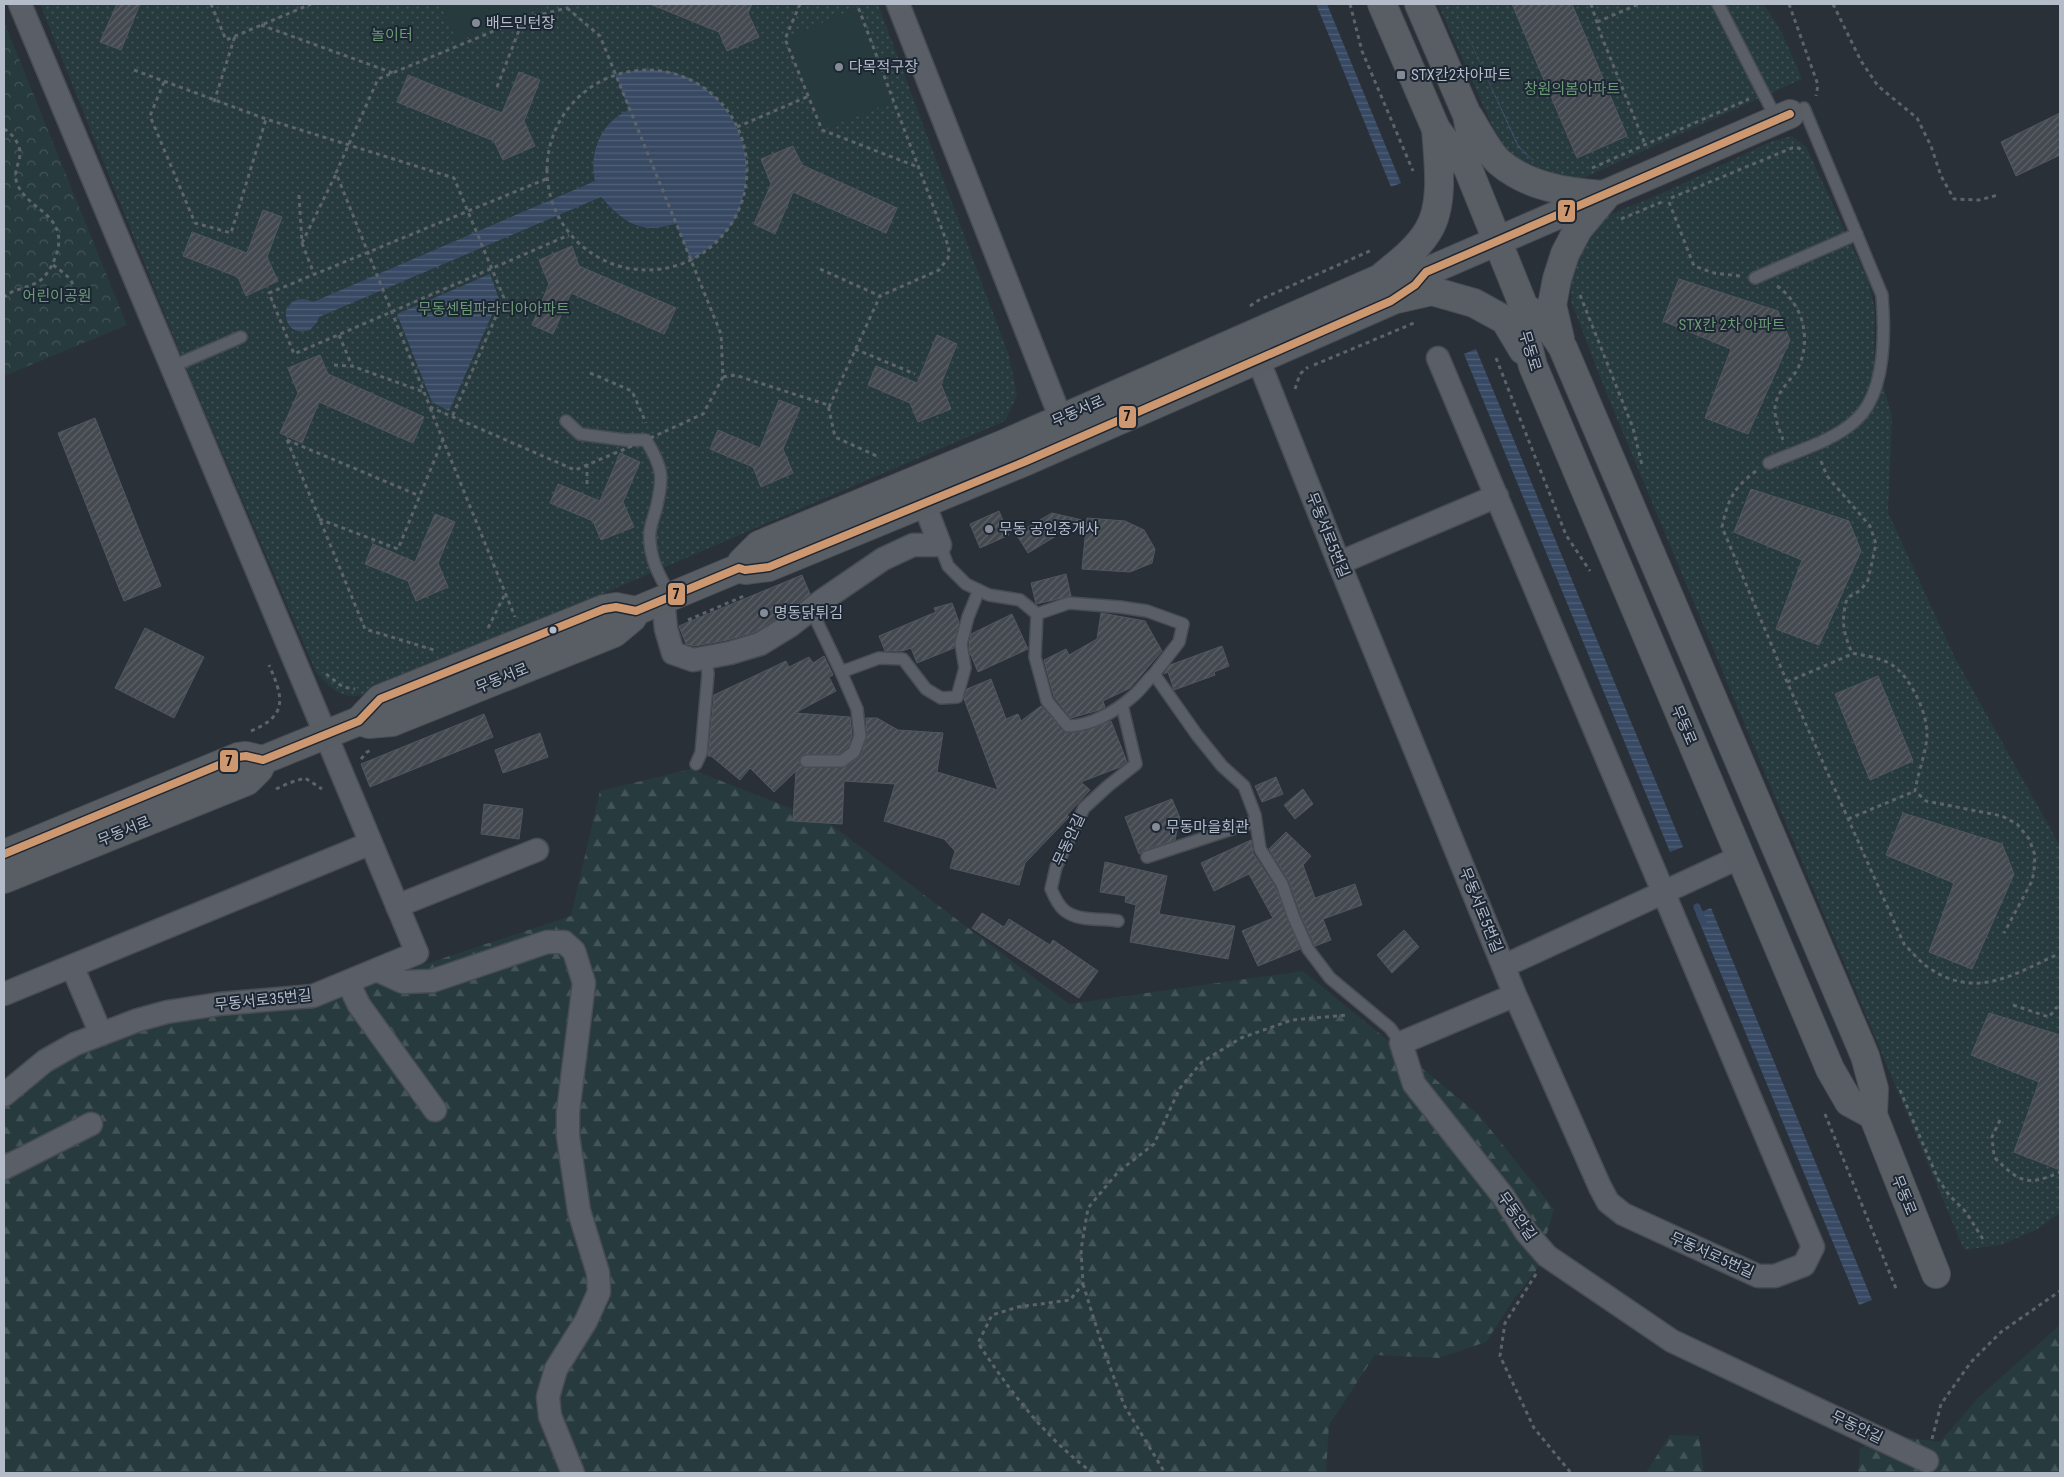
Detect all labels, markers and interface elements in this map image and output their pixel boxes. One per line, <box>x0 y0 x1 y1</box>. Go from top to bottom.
place label: 배드민턴장 <box>486 14 555 32</box>
marker: 배드민턴장 <box>470 17 482 29</box>
park label: 놀이터 <box>371 26 413 44</box>
place label: 다목적구장 <box>849 58 918 76</box>
marker: 다목적구장 <box>833 61 845 73</box>
place label: STX칸2차아파트 <box>1411 66 1511 84</box>
marker: STX칸2차아파트 <box>1395 69 1407 81</box>
park label: 창원의봄아파트 <box>1524 80 1620 98</box>
line badge: 7 <box>1557 199 1576 223</box>
text: 7 <box>1563 203 1571 219</box>
park label: 어린이공원 <box>22 287 92 305</box>
park label: 무동센텀파라디아아파트 <box>418 300 570 318</box>
park label: STX칸 2차 아파트 <box>1678 316 1786 334</box>
street label: 무동로 <box>1515 329 1545 373</box>
street label: 무동서로 <box>1049 392 1107 430</box>
line badge: 7 <box>1118 405 1137 429</box>
text: 7 <box>1123 408 1131 424</box>
street label: 무동서로5번길 <box>1303 490 1353 580</box>
place label: 무동 공인중개사 <box>999 520 1099 538</box>
marker: 무동 공인중개사 <box>983 523 995 535</box>
line badge: 7 <box>667 582 686 606</box>
text: 7 <box>672 586 680 602</box>
place label: 명동닭튀김 <box>774 604 843 622</box>
marker: 명동닭튀김 <box>758 607 770 619</box>
unlabelled marker <box>548 625 558 635</box>
street label: 무동서로 <box>473 659 531 697</box>
street label: 무동로 <box>1668 702 1700 748</box>
line badge: 7 <box>219 749 239 773</box>
text: 7 <box>225 753 233 769</box>
street label: 무동안길 <box>1049 811 1089 869</box>
street label: 무동서로 <box>95 812 153 850</box>
place label: 무동마을회관 <box>1166 818 1249 836</box>
marker: 무동마을회관 <box>1150 821 1162 833</box>
street label: 무동서로5번길 <box>1456 865 1506 955</box>
street label: 무동서로35번길 <box>214 986 312 1014</box>
street label: 무동로 <box>1888 1172 1920 1218</box>
street label: 무동안길 <box>1494 1188 1540 1244</box>
street label: 무동서로5번길 <box>1667 1228 1757 1282</box>
street label: 무동안길 <box>1828 1407 1886 1447</box>

